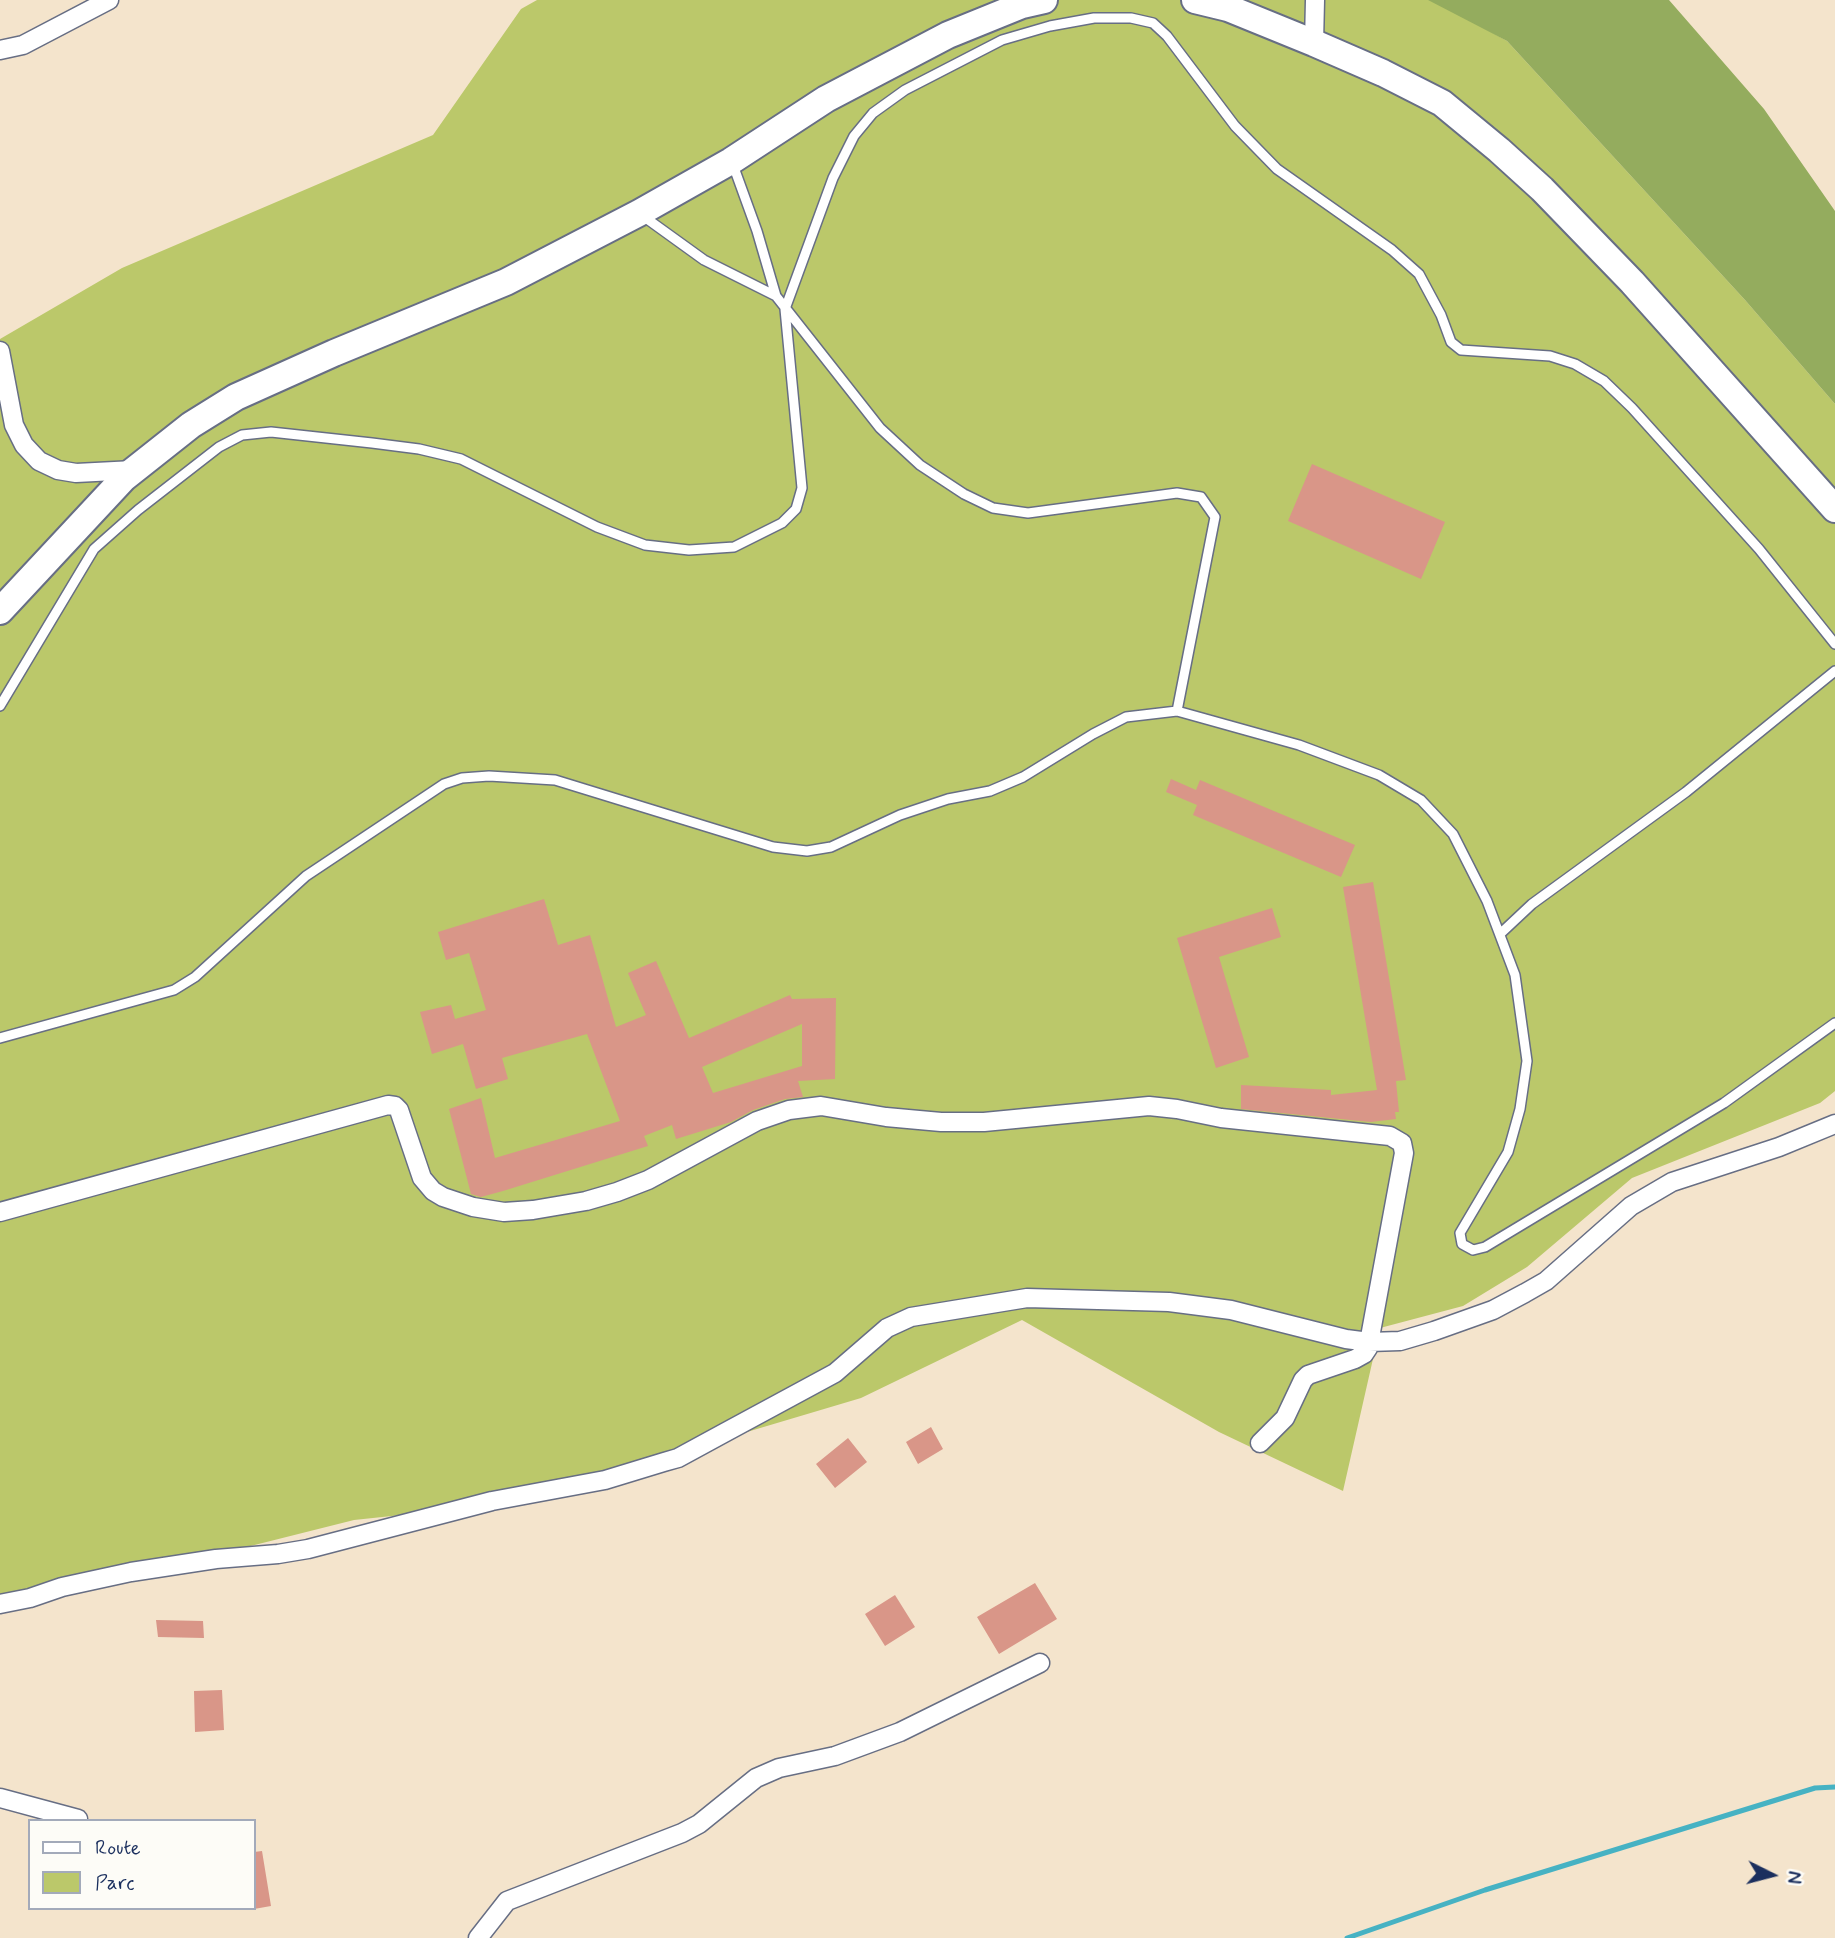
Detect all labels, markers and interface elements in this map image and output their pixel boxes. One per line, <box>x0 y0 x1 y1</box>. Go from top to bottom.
legend <box>28 1819 256 1910</box>
text: Route <box>95 1834 141 1862</box>
north arrow <box>1737 1840 1807 1910</box>
text: Parc <box>95 1869 135 1897</box>
text: N <box>1780 1870 1806 1885</box>

